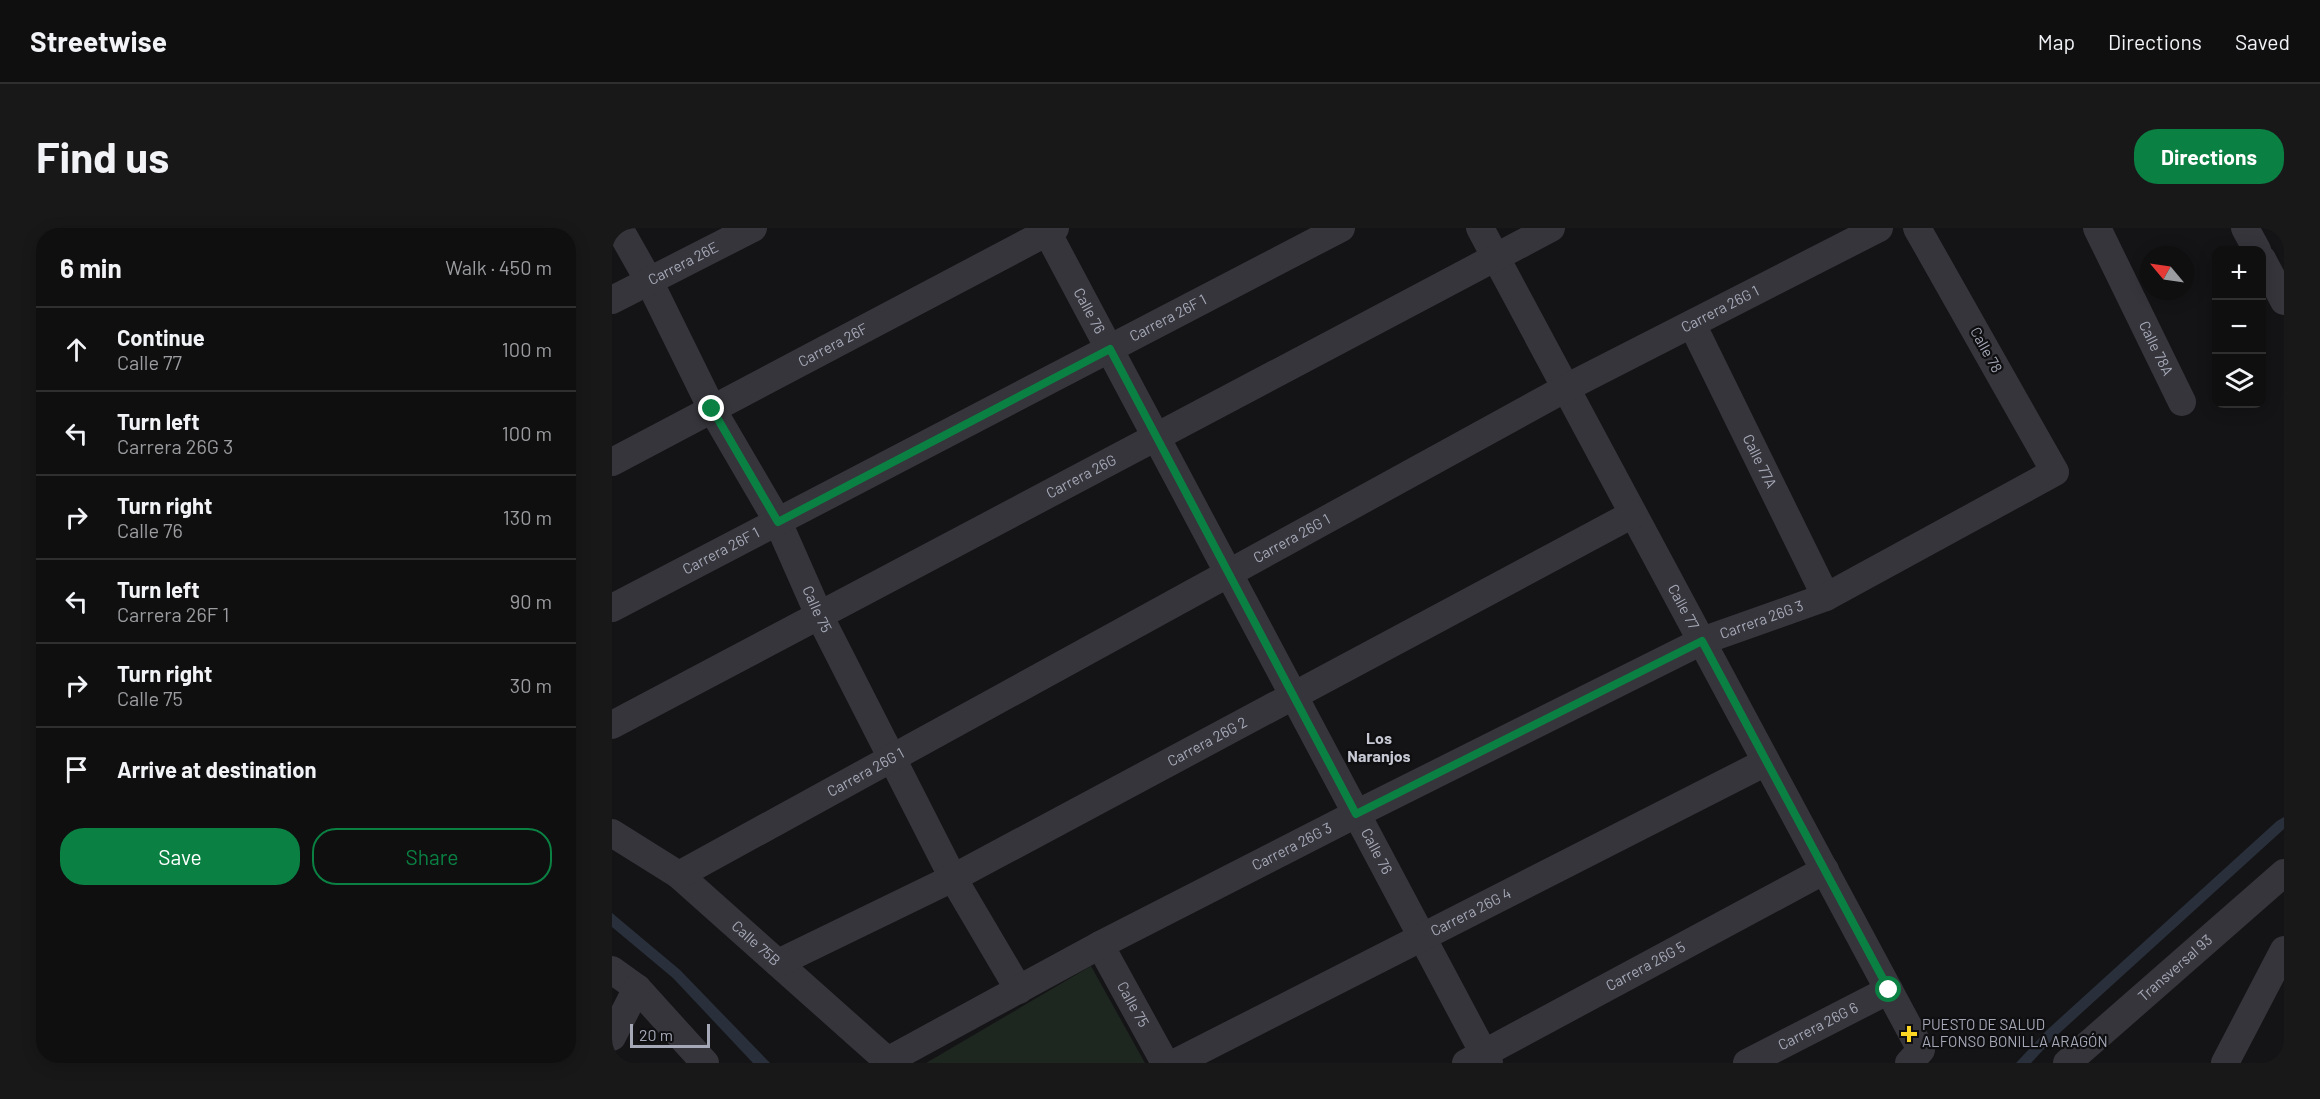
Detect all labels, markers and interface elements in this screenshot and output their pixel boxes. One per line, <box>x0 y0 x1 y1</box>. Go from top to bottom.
text: Streetwise <box>30 24 167 58</box>
text: Map <box>2038 29 2075 54</box>
text: Directions <box>2108 29 2202 54</box>
text: Saved <box>2235 29 2290 54</box>
button: Directions <box>2134 129 2284 184</box>
text: Find us <box>36 131 169 181</box>
street label: Carrera 26E <box>645 237 721 288</box>
north arrow <box>2140 246 2194 300</box>
map controls <box>2212 246 2266 408</box>
button: + <box>2212 246 2266 300</box>
text: 6 min <box>60 252 122 283</box>
text: Walk · 450 m <box>445 255 552 279</box>
street label: Carrera 26G 1 <box>1678 281 1762 336</box>
street label: Calle 76 <box>1070 284 1110 337</box>
street label: Carrera 26F 1 <box>1126 290 1209 345</box>
button: − <box>2212 300 2266 354</box>
street label: Carrera 26F <box>795 318 871 370</box>
street label: Calle 78A <box>2136 318 2178 378</box>
text: Continue <box>117 324 205 350</box>
street label: Calle 78 <box>1967 324 2007 376</box>
icon: ahead <box>60 333 93 366</box>
text: 100 m <box>502 337 552 361</box>
text: Calle 77 <box>117 350 182 374</box>
button: layers <box>2212 354 2266 408</box>
route end <box>698 395 724 421</box>
text: Turn left <box>117 408 200 434</box>
icon: left <box>60 417 93 450</box>
text: 100 m <box>502 421 552 445</box>
street label: Calle 77A <box>1739 431 1781 491</box>
text: Carrera 26G 3 <box>117 434 233 458</box>
street label: Carrera 26G <box>1043 450 1119 502</box>
text: Turn right <box>117 492 212 518</box>
icon: right <box>60 501 93 534</box>
text: 130 m <box>503 505 552 529</box>
street label: Carrera 26G 1 <box>1250 509 1333 566</box>
text: Calle 76 <box>117 518 183 542</box>
street label: Carrera 26F 1 <box>679 523 762 578</box>
text: Turn left <box>117 576 200 602</box>
street label: Calle 77 <box>1665 581 1704 632</box>
street label: Calle 75 <box>799 583 836 635</box>
icon: left <box>60 585 93 618</box>
text: 90 m <box>510 589 552 613</box>
street label: Carrera 26G 3 <box>1717 596 1806 642</box>
text: Carrera 26F 1 <box>117 602 229 626</box>
text: Turn right <box>117 660 212 686</box>
icon: right <box>60 669 93 702</box>
text: 30 m <box>510 673 552 697</box>
text: Calle 75 <box>117 686 183 710</box>
street label: Carrera 26G 2 <box>1164 712 1250 770</box>
district label: Los Naranjos <box>1347 728 1411 765</box>
street label: Carrera 26G 1 <box>824 743 907 800</box>
icon: arrive <box>60 753 93 786</box>
text: Arrive at destination <box>117 756 316 782</box>
street label: Carrera 26G 3 <box>1249 818 1335 874</box>
street label: Calle 76 <box>1358 825 1397 877</box>
button: Save <box>60 828 300 885</box>
button: Share <box>312 828 552 885</box>
street label: Carrera 26G 4 <box>1427 883 1514 939</box>
street label: Calle 75B <box>729 916 784 969</box>
street label: Transversal 93 <box>2134 930 2216 1005</box>
street label: Carrera 26G 5 <box>1602 937 1688 994</box>
route start <box>1875 976 1901 1002</box>
street label: Calle 75 <box>1114 978 1153 1030</box>
street label: Carrera 26G 6 <box>1775 998 1861 1054</box>
place label: PUESTO DE SALUD ALFONSO BONILLA ARAGÓN <box>1922 1015 2108 1050</box>
scale bar <box>630 1021 710 1048</box>
text: 20 m <box>639 1025 673 1044</box>
marker: PUESTO DE SALUD ALFONSO BONILLA ARAGÓN <box>1900 1025 1918 1043</box>

